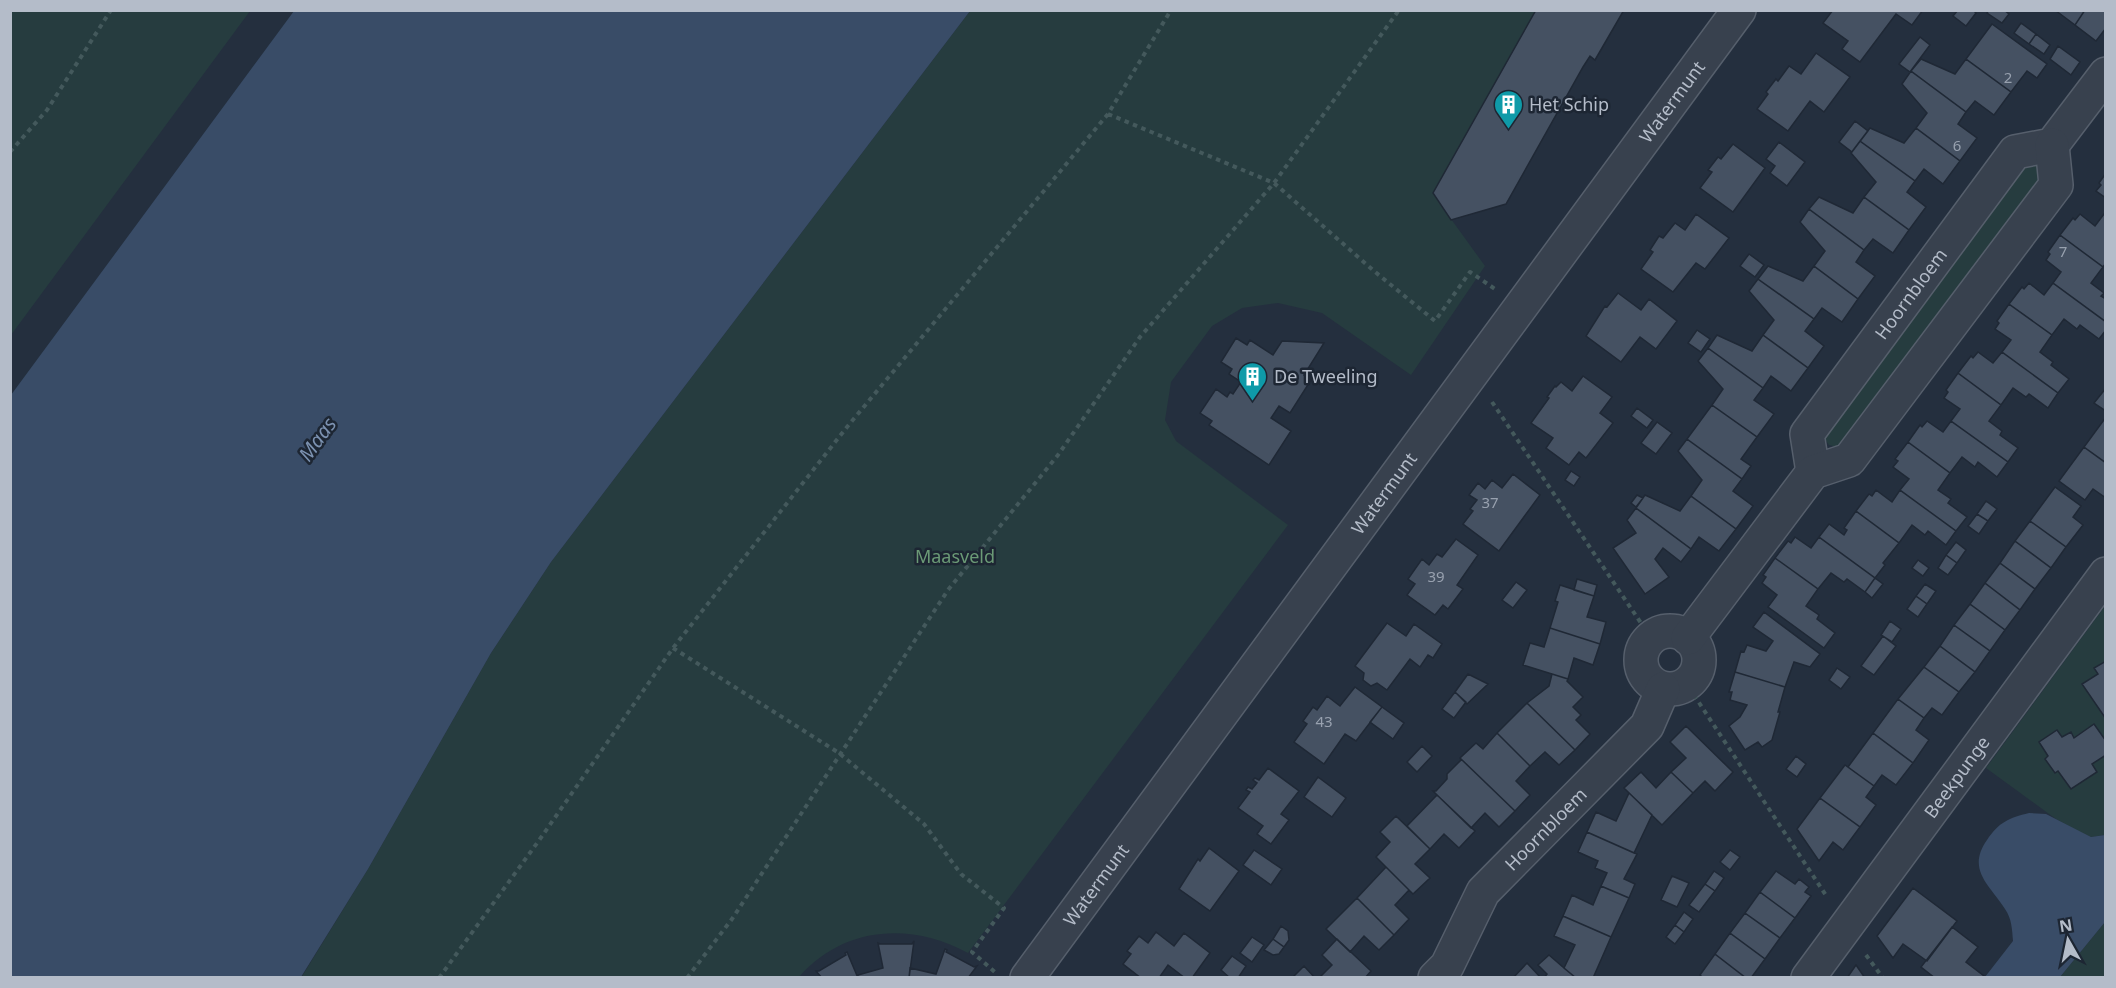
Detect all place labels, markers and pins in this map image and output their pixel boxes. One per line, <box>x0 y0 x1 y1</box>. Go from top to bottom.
building icon: Het Schip <box>1492 88 1524 130</box>
place label: Het Schip <box>1529 92 1609 116</box>
building icon: De Tweeling <box>1237 360 1269 402</box>
place label: De Tweeling <box>1274 364 1378 388</box>

